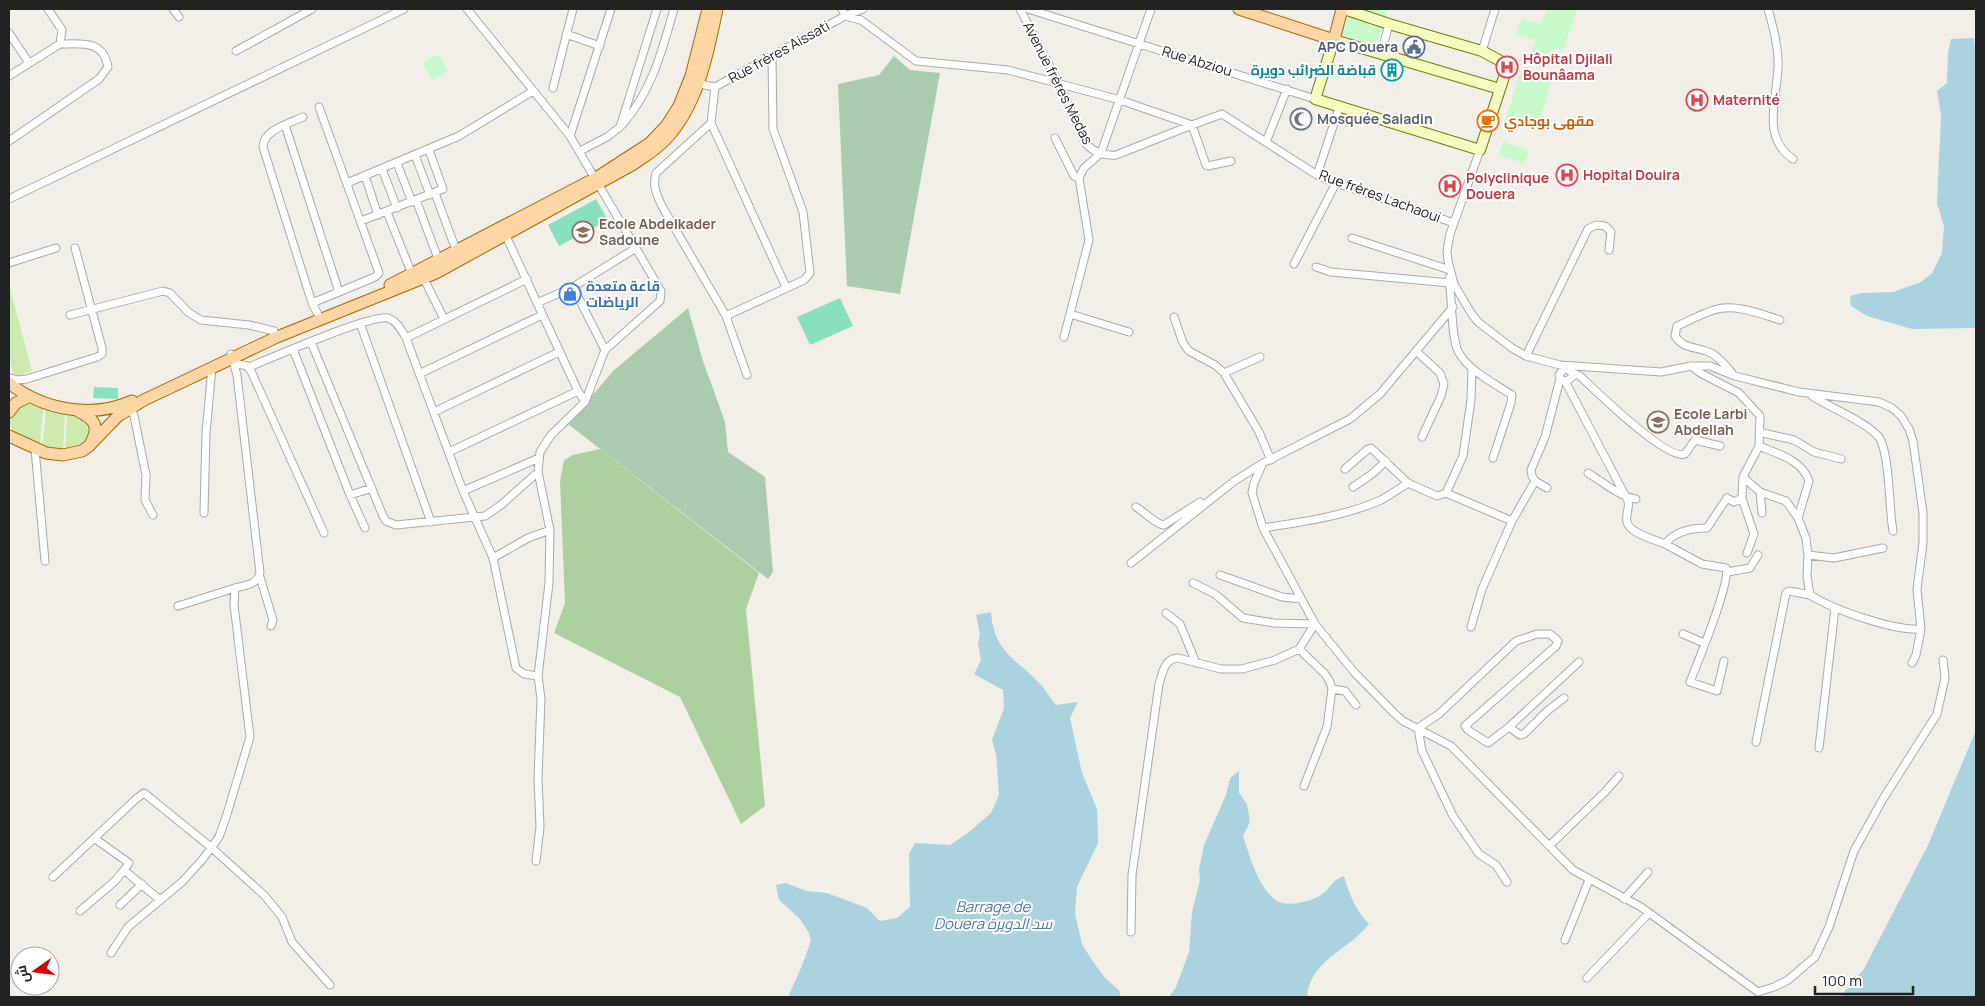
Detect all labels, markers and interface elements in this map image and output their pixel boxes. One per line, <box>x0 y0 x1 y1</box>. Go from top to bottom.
street label: Rue frères Aissati <box>725 16 833 87</box>
street label: Avenue frères Medas <box>1019 18 1098 147</box>
public building icon: APC Douera <box>1402 35 1426 59</box>
place label: APC Douera <box>1317 37 1398 56</box>
street label: Rue Abziou <box>1160 41 1234 80</box>
place label: Hôpital Djilali Bounâama <box>1523 49 1613 84</box>
hospital icon: Hôpital Djilali Bounâama <box>1495 55 1519 79</box>
building icon: قباضة الضرائب دويرة <box>1380 58 1404 82</box>
place label: قباضة الضرائب دويرة <box>1251 60 1376 79</box>
hospital icon: Maternité <box>1685 88 1709 112</box>
place label: Maternité <box>1713 90 1780 109</box>
mosque icon: Mosquée Saladin <box>1289 107 1313 131</box>
place label: Mosquée Saladin <box>1317 109 1433 128</box>
cafe icon: مقهى بوجادي <box>1476 109 1500 133</box>
place label: مقهى بوجادي <box>1504 111 1594 132</box>
hospital icon: Hopital Douira <box>1555 163 1579 187</box>
street label: Rue frères Lachaoui <box>1317 165 1444 226</box>
place label: Hopital Douira <box>1583 165 1680 184</box>
place label: Polyclinique Douera <box>1466 168 1549 203</box>
hospital icon: Polyclinique Douera <box>1438 174 1462 198</box>
place label: Ecole Abdelkader Sadoune <box>599 214 717 249</box>
school or university icon: Ecole Abdelkader Sadoune <box>571 220 595 244</box>
place label: قاعة متعدة الرياضات <box>586 276 660 311</box>
shop icon: قاعة متعدة الرياضات <box>558 282 582 306</box>
place label: Ecole Larbi Abdellah <box>1674 404 1748 439</box>
school or university icon: Ecole Larbi Abdellah <box>1646 410 1670 434</box>
water label: Barrage de Douera سد الدويرة <box>934 896 1053 934</box>
north arrow <box>10 946 60 996</box>
text: ش <box>11 963 33 985</box>
scale bar <box>1815 964 1912 996</box>
text: 100 m <box>1822 970 1862 991</box>

